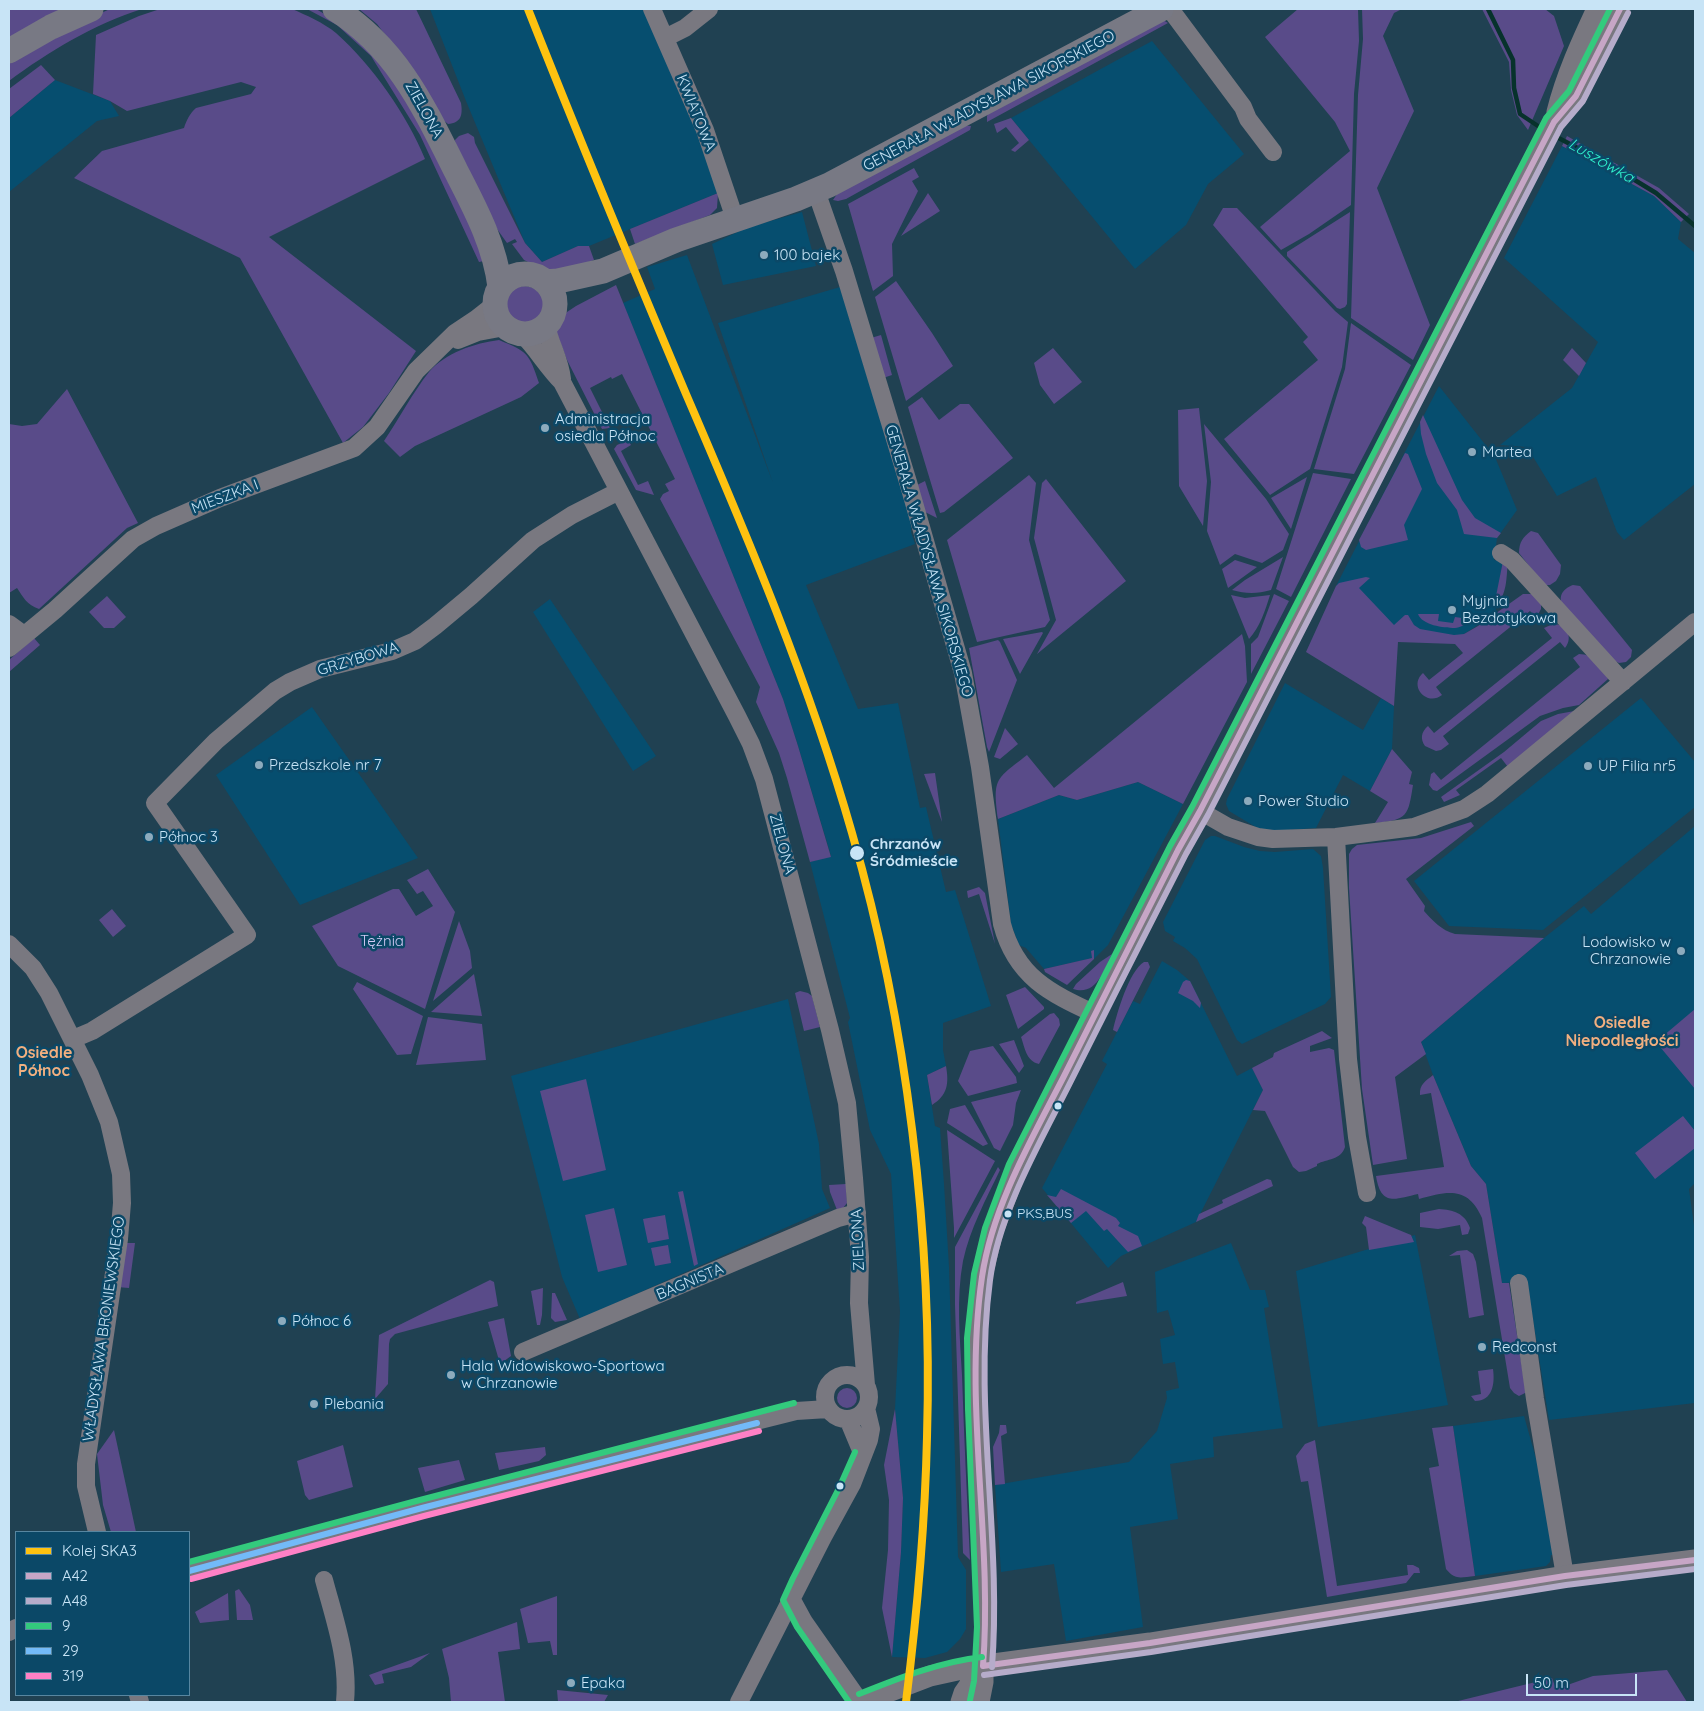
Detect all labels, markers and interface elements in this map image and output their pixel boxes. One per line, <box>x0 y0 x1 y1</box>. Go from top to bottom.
street label: GENERAŁA WŁADYSŁAWA SIKORSKIEGO <box>860 27 1118 175</box>
street label: KWIATOWA <box>672 72 720 154</box>
street label: ZIELONA <box>401 79 447 141</box>
water label: Luszówka <box>1565 135 1637 187</box>
place label: 100 bajek <box>774 246 840 264</box>
marker: 100 bajek <box>758 249 770 261</box>
place label: Administracja osiedla Północ <box>555 410 655 445</box>
marker: Administracja osiedla Północ <box>539 422 551 434</box>
street label: GENERAŁA WŁADYSŁAWA SIKORSKIEGO <box>881 423 977 699</box>
place label: Martea <box>1482 443 1532 461</box>
marker: Martea <box>1466 446 1478 458</box>
street label: MIESZKA I <box>189 476 261 518</box>
place label: Myjnia Bezdotykowa <box>1462 592 1556 627</box>
marker: Myjnia Bezdotykowa <box>1446 604 1458 616</box>
street label: GRZYBOWA <box>315 638 401 680</box>
place label: Przedszkole nr 7 <box>269 756 381 774</box>
place label: UP Filia nr5 <box>1598 757 1676 775</box>
marker: Przedszkole nr 7 <box>253 759 265 771</box>
marker: UP Filia nr5 <box>1582 760 1594 772</box>
place label: Power Studio <box>1258 792 1349 810</box>
marker: Power Studio <box>1242 795 1254 807</box>
street label: ZIELONA <box>765 812 799 876</box>
place label: Północ 3 <box>159 828 218 846</box>
marker: Północ 3 <box>143 831 155 843</box>
place label: Chrzanów Śródmieście <box>870 835 958 870</box>
marker: Chrzanów Śródmieście <box>848 844 866 862</box>
park label: Tężnia <box>360 932 404 950</box>
place label: Lodowisko w Chrzanowie <box>1582 933 1671 968</box>
marker: Lodowisko w Chrzanowie <box>1675 945 1687 957</box>
district label: Osiedle Niepodległości <box>1566 1013 1678 1051</box>
district label: Osiedle Północ <box>16 1043 72 1081</box>
unlabelled marker <box>1053 1101 1063 1111</box>
place label: PKS,BUS <box>1017 1206 1072 1222</box>
street label: ZIELONA <box>847 1209 869 1271</box>
marker: PKS,BUS <box>1003 1209 1013 1219</box>
street label: WŁADYSŁAWA BRONIEWSKIEGO <box>79 1215 129 1443</box>
street label: BAGNISTA <box>654 1260 726 1304</box>
place label: Północ 6 <box>292 1312 351 1330</box>
marker: Północ 6 <box>276 1315 288 1327</box>
place label: Redconst <box>1492 1338 1557 1356</box>
marker: Redconst <box>1476 1341 1488 1353</box>
place label: Hala Widowiskowo-Sportowa w Chrzanowie <box>461 1357 665 1392</box>
marker: Hala Widowiskowo-Sportowa w Chrzanowie <box>445 1369 457 1381</box>
place label: Plebania <box>324 1395 384 1413</box>
marker: Plebania <box>308 1398 320 1410</box>
unlabelled marker <box>835 1481 845 1491</box>
legend <box>15 1531 190 1696</box>
text: Kolej SKA3 <box>62 1541 137 1560</box>
text: A42 <box>62 1566 88 1585</box>
text: A48 <box>62 1591 88 1610</box>
text: 9 <box>62 1616 70 1635</box>
text: 29 <box>62 1641 79 1660</box>
scale bar <box>1529 1664 1640 1696</box>
text: 319 <box>62 1666 84 1685</box>
text: 50 m <box>1534 1673 1569 1692</box>
place label: Epaka <box>581 1674 625 1692</box>
marker: Epaka <box>565 1677 577 1689</box>

